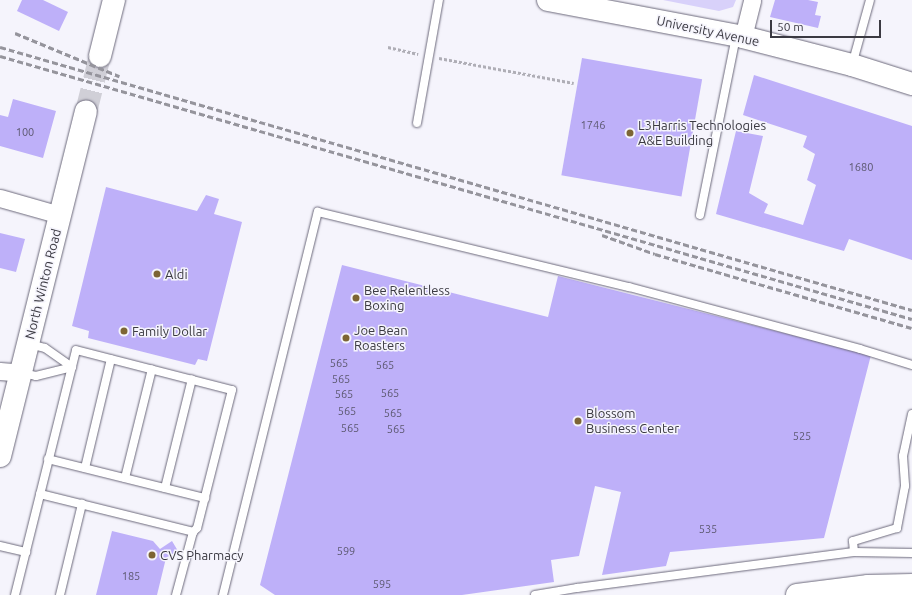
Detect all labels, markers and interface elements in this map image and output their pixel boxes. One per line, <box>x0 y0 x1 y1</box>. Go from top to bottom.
street label: University Avenue <box>655 12 761 50</box>
scale bar <box>772 12 883 38</box>
text: 50 m <box>777 20 804 33</box>
house number: 1746 <box>581 118 605 132</box>
place label: L3Harris Technologies A&E Building <box>638 118 766 149</box>
house number: 100 <box>16 125 34 139</box>
marker: L3Harris Technologies A&E Building <box>625 128 635 138</box>
house number: 1680 <box>849 160 873 174</box>
street label: North Winton Road <box>22 227 64 341</box>
place label: Aldi <box>165 266 188 282</box>
marker: Aldi <box>152 269 162 279</box>
place label: Bee Relentless Boxing <box>364 283 450 314</box>
marker: Bee Relentless Boxing <box>351 293 361 303</box>
place label: Family Dollar <box>132 323 207 339</box>
place label: Joe Bean Roasters <box>354 323 408 354</box>
marker: Family Dollar <box>119 326 129 336</box>
marker: Joe Bean Roasters <box>341 333 351 343</box>
house number: 565 <box>330 356 348 370</box>
house number: 565 <box>376 358 394 372</box>
house number: 565 <box>332 372 350 386</box>
house number: 565 <box>381 386 399 400</box>
house number: 565 <box>335 387 353 401</box>
house number: 565 <box>338 404 356 418</box>
house number: 565 <box>384 406 402 420</box>
place label: Blossom Business Center <box>586 406 679 437</box>
marker: Blossom Business Center <box>573 416 583 426</box>
house number: 565 <box>341 421 359 435</box>
house number: 565 <box>387 422 405 436</box>
house number: 525 <box>793 429 811 443</box>
house number: 535 <box>699 522 717 536</box>
house number: 599 <box>337 544 355 558</box>
place label: CVS Pharmacy <box>160 547 243 563</box>
marker: CVS Pharmacy <box>147 550 157 560</box>
house number: 185 <box>122 569 140 583</box>
house number: 595 <box>373 577 391 591</box>

